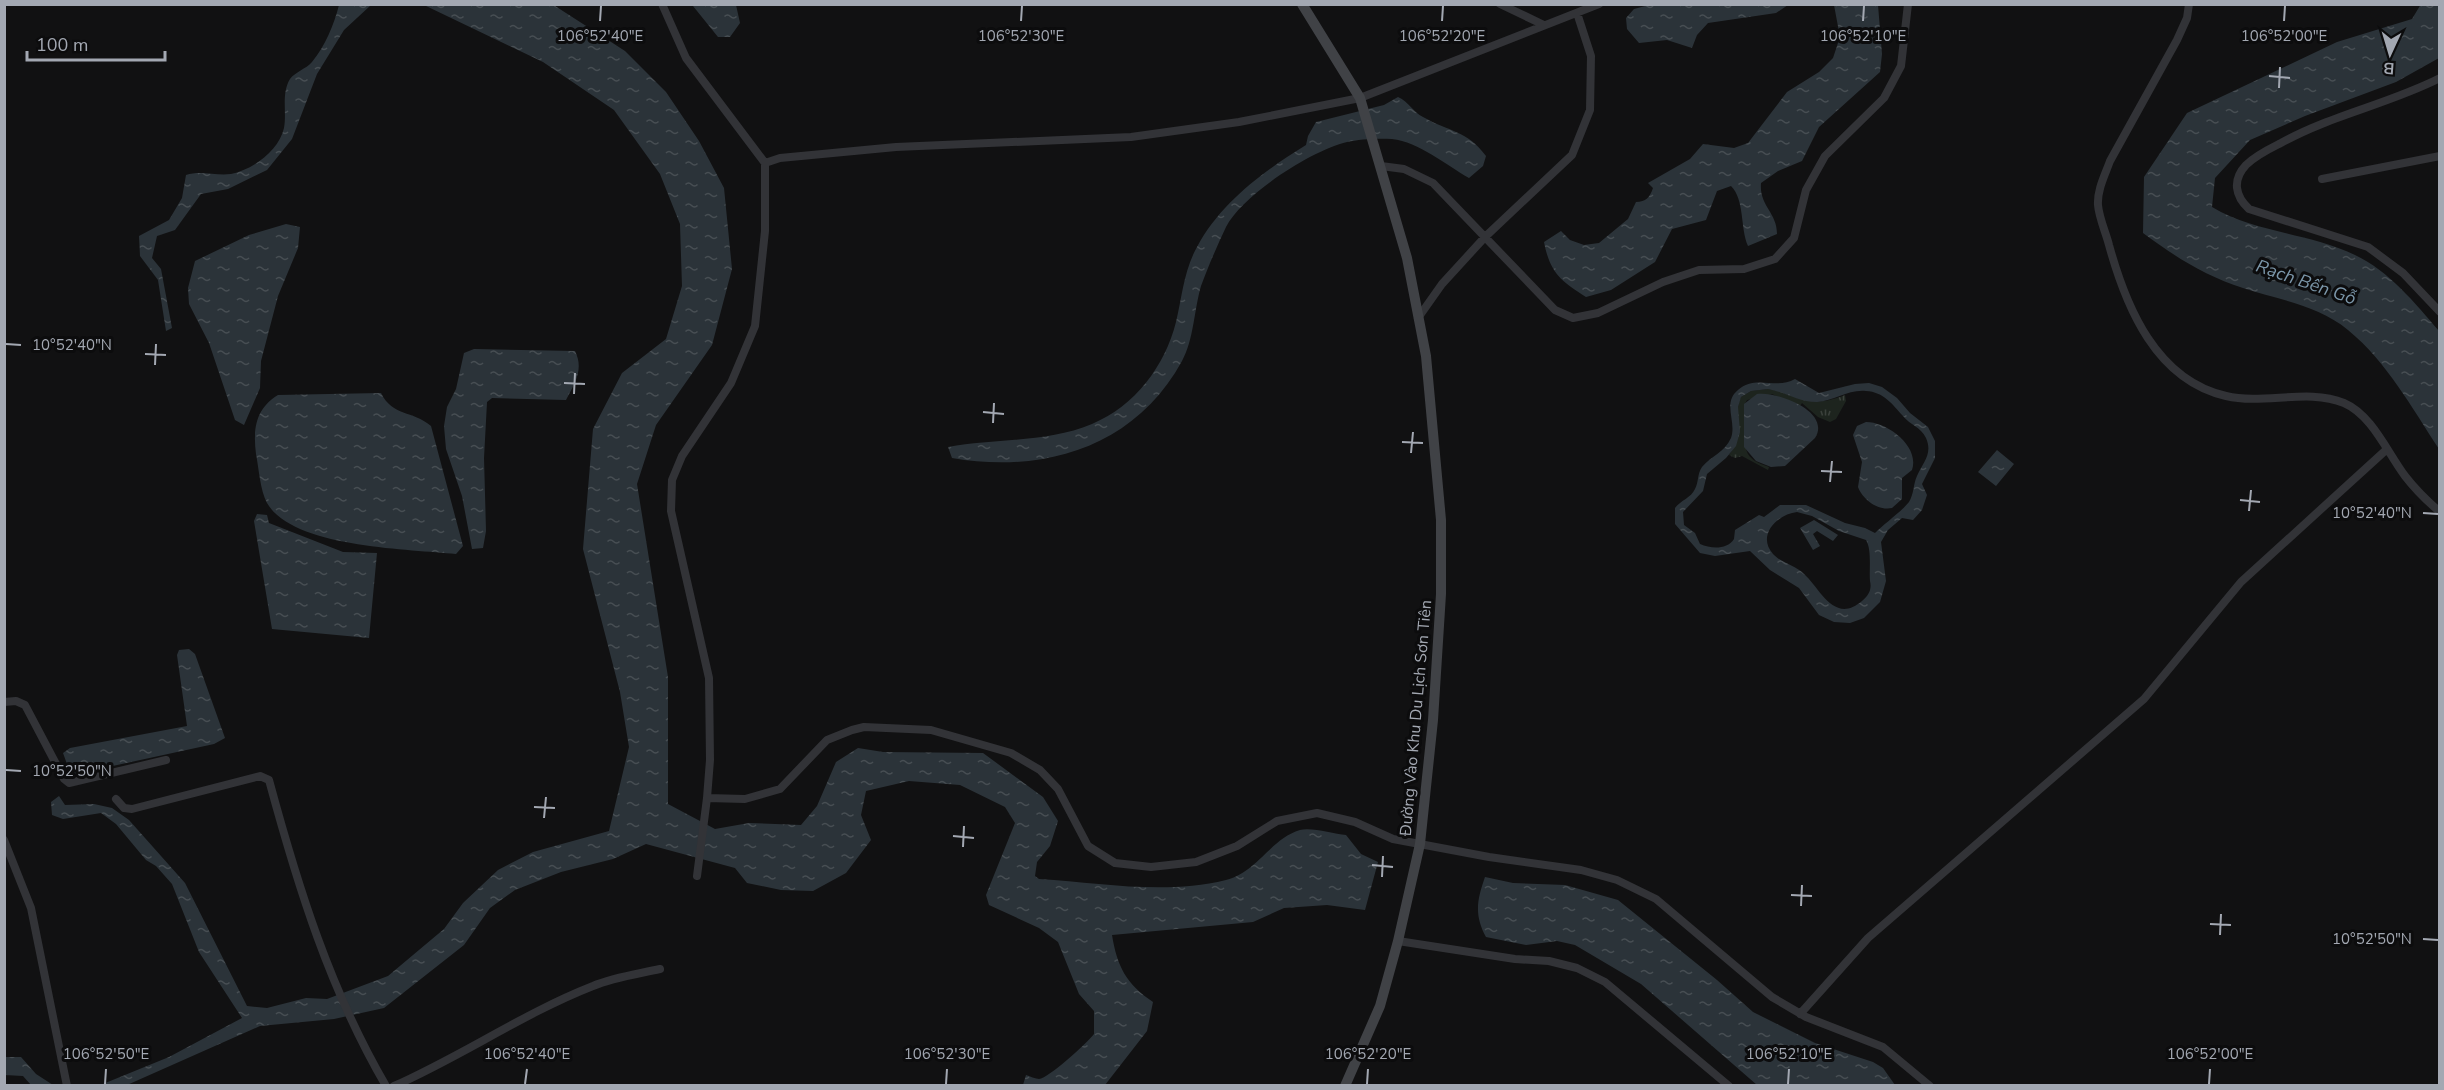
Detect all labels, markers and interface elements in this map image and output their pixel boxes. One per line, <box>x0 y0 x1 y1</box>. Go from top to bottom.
scale bar <box>27 24 165 62</box>
north arrow <box>2360 24 2420 84</box>
text: 106°52'40"E <box>557 26 643 46</box>
text: 106°52'30"E <box>978 26 1064 46</box>
text: 106°52'20"E <box>1399 26 1485 46</box>
text: 106°52'10"E <box>1820 26 1906 46</box>
text: 106°52'00"E <box>2241 26 2327 46</box>
text: 100 m <box>36 33 88 57</box>
text: B <box>2383 57 2395 79</box>
water label: Rạch Bến Gỗ <box>2253 254 2359 310</box>
text: 10°52'40"N <box>32 335 112 355</box>
text: 10°52'40"N <box>2332 503 2412 523</box>
street label: Đường Vào Khu Du Lịch Sơn Tiên <box>1395 599 1437 838</box>
text: 10°52'50"N <box>32 761 112 781</box>
text: 10°52'50"N <box>2332 929 2412 949</box>
text: 106°52'50"E <box>63 1044 149 1064</box>
text: 106°52'40"E <box>484 1044 570 1064</box>
text: 106°52'30"E <box>904 1044 990 1064</box>
text: 106°52'20"E <box>1325 1044 1411 1064</box>
text: 106°52'10"E <box>1746 1044 1832 1064</box>
text: 106°52'00"E <box>2167 1044 2253 1064</box>

